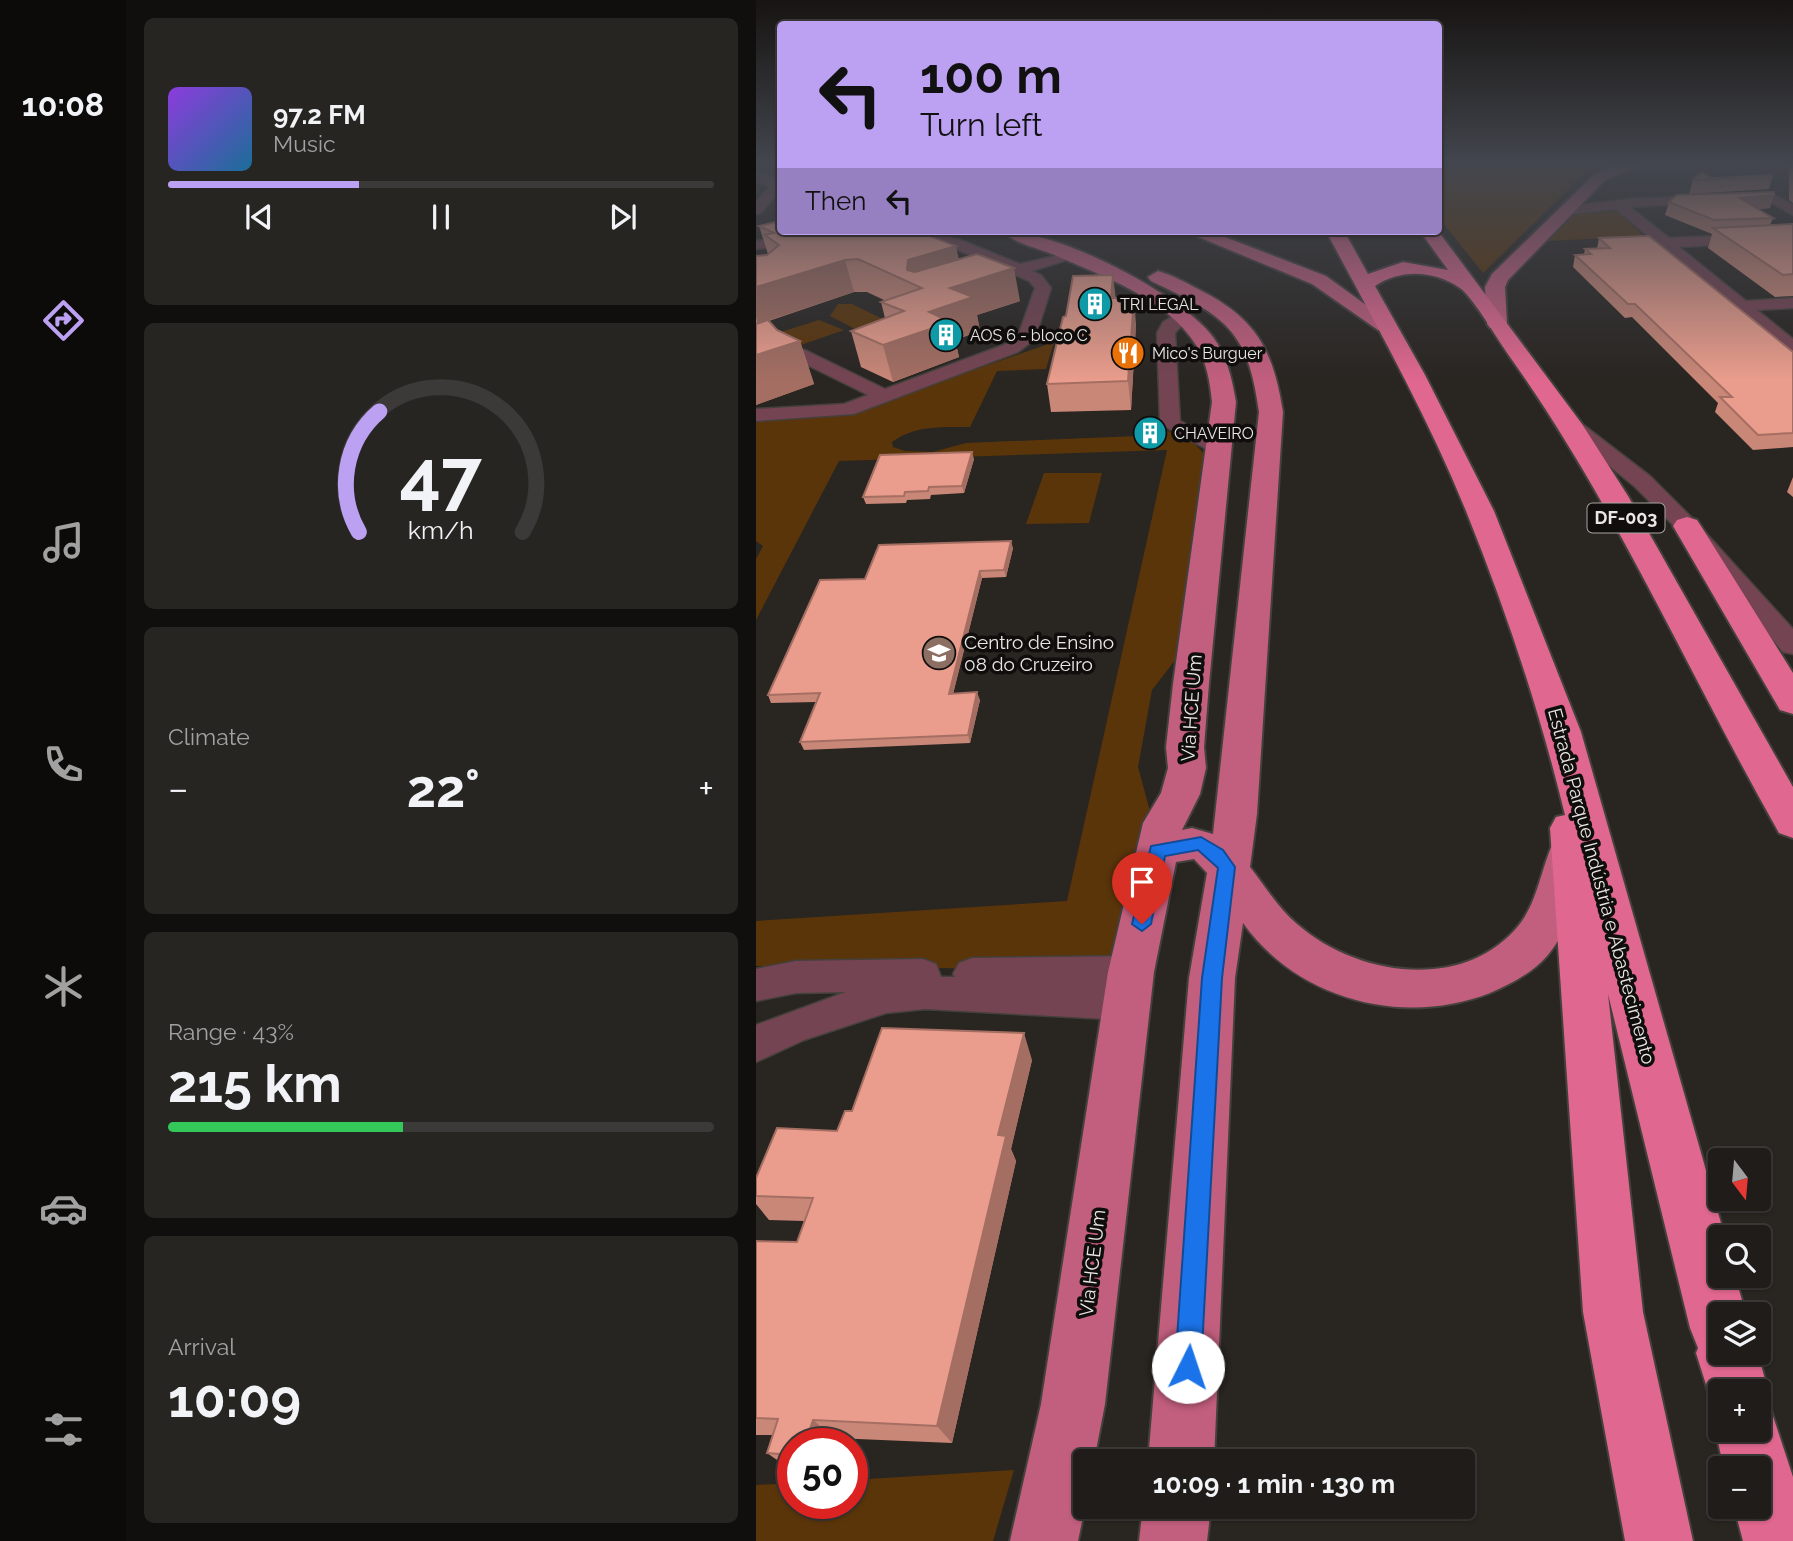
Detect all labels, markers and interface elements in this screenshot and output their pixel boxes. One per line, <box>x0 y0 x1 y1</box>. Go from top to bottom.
text: 100 m <box>920 47 1062 104</box>
icon: left <box>805 49 896 140</box>
text: 10:08 <box>22 86 104 123</box>
text: 97.2 FM <box>273 100 366 130</box>
text: Turn left <box>920 106 1042 143</box>
text: Music <box>273 130 336 157</box>
icon: left <box>880 182 918 220</box>
text: Then <box>805 186 866 216</box>
icon: previous <box>240 198 278 236</box>
icon: pause <box>422 198 460 236</box>
icon: next <box>604 198 642 236</box>
building icon: TRI LEGAL <box>1076 285 1114 323</box>
place label: TRI LEGAL <box>1120 295 1199 314</box>
icon: directions <box>39 296 88 345</box>
building icon: AOS 6 - bloco C <box>927 316 965 354</box>
place label: AOS 6 - bloco C <box>970 326 1088 345</box>
restaurant icon: Mico's Burguer <box>1109 334 1147 372</box>
place label: Mico's Burguer <box>1152 344 1263 363</box>
building icon: CHAVEIRO <box>1131 414 1169 452</box>
place label: CHAVEIRO <box>1174 424 1254 443</box>
text: 47 <box>400 434 482 519</box>
road number: DF-003 <box>1588 504 1664 532</box>
text: km/h <box>408 515 474 545</box>
icon: music <box>39 518 88 567</box>
place label: Centro de Ensino 08 do Cruzeiro <box>964 631 1114 675</box>
school or university icon: Centro de Ensino 08 do Cruzeiro <box>920 634 958 672</box>
street label: Via HCE Um <box>1176 654 1206 762</box>
street label: Estrada Parque Indústria e Abastecimento <box>1544 706 1660 1066</box>
text: Climate <box>168 723 250 750</box>
icon: phone <box>39 740 88 789</box>
text: 22° <box>407 758 480 819</box>
text: − <box>168 766 188 811</box>
text: + <box>698 766 714 811</box>
pin <box>1112 852 1172 924</box>
icon: arrive <box>1123 863 1161 901</box>
icon: climate <box>39 962 88 1011</box>
text: Range · 43% <box>168 1018 294 1045</box>
text: 215 km <box>168 1053 342 1114</box>
north arrow <box>1708 1148 1771 1211</box>
map controls <box>1708 1148 1771 1519</box>
icon: car <box>39 1184 88 1233</box>
street label: Via HCE Um <box>1075 1208 1109 1318</box>
button: search <box>1708 1225 1771 1288</box>
button: layers <box>1708 1302 1771 1365</box>
position arrow <box>1151 1330 1225 1404</box>
text: Arrival <box>168 1333 235 1360</box>
text: 10:09 <box>168 1368 301 1429</box>
button: + <box>1708 1379 1771 1442</box>
icon: filters <box>39 1405 88 1454</box>
speed limit sign: 50 <box>777 1428 868 1519</box>
button: − <box>1708 1456 1771 1519</box>
text: 10:09 · 1 min · 130 m <box>1153 1469 1395 1499</box>

